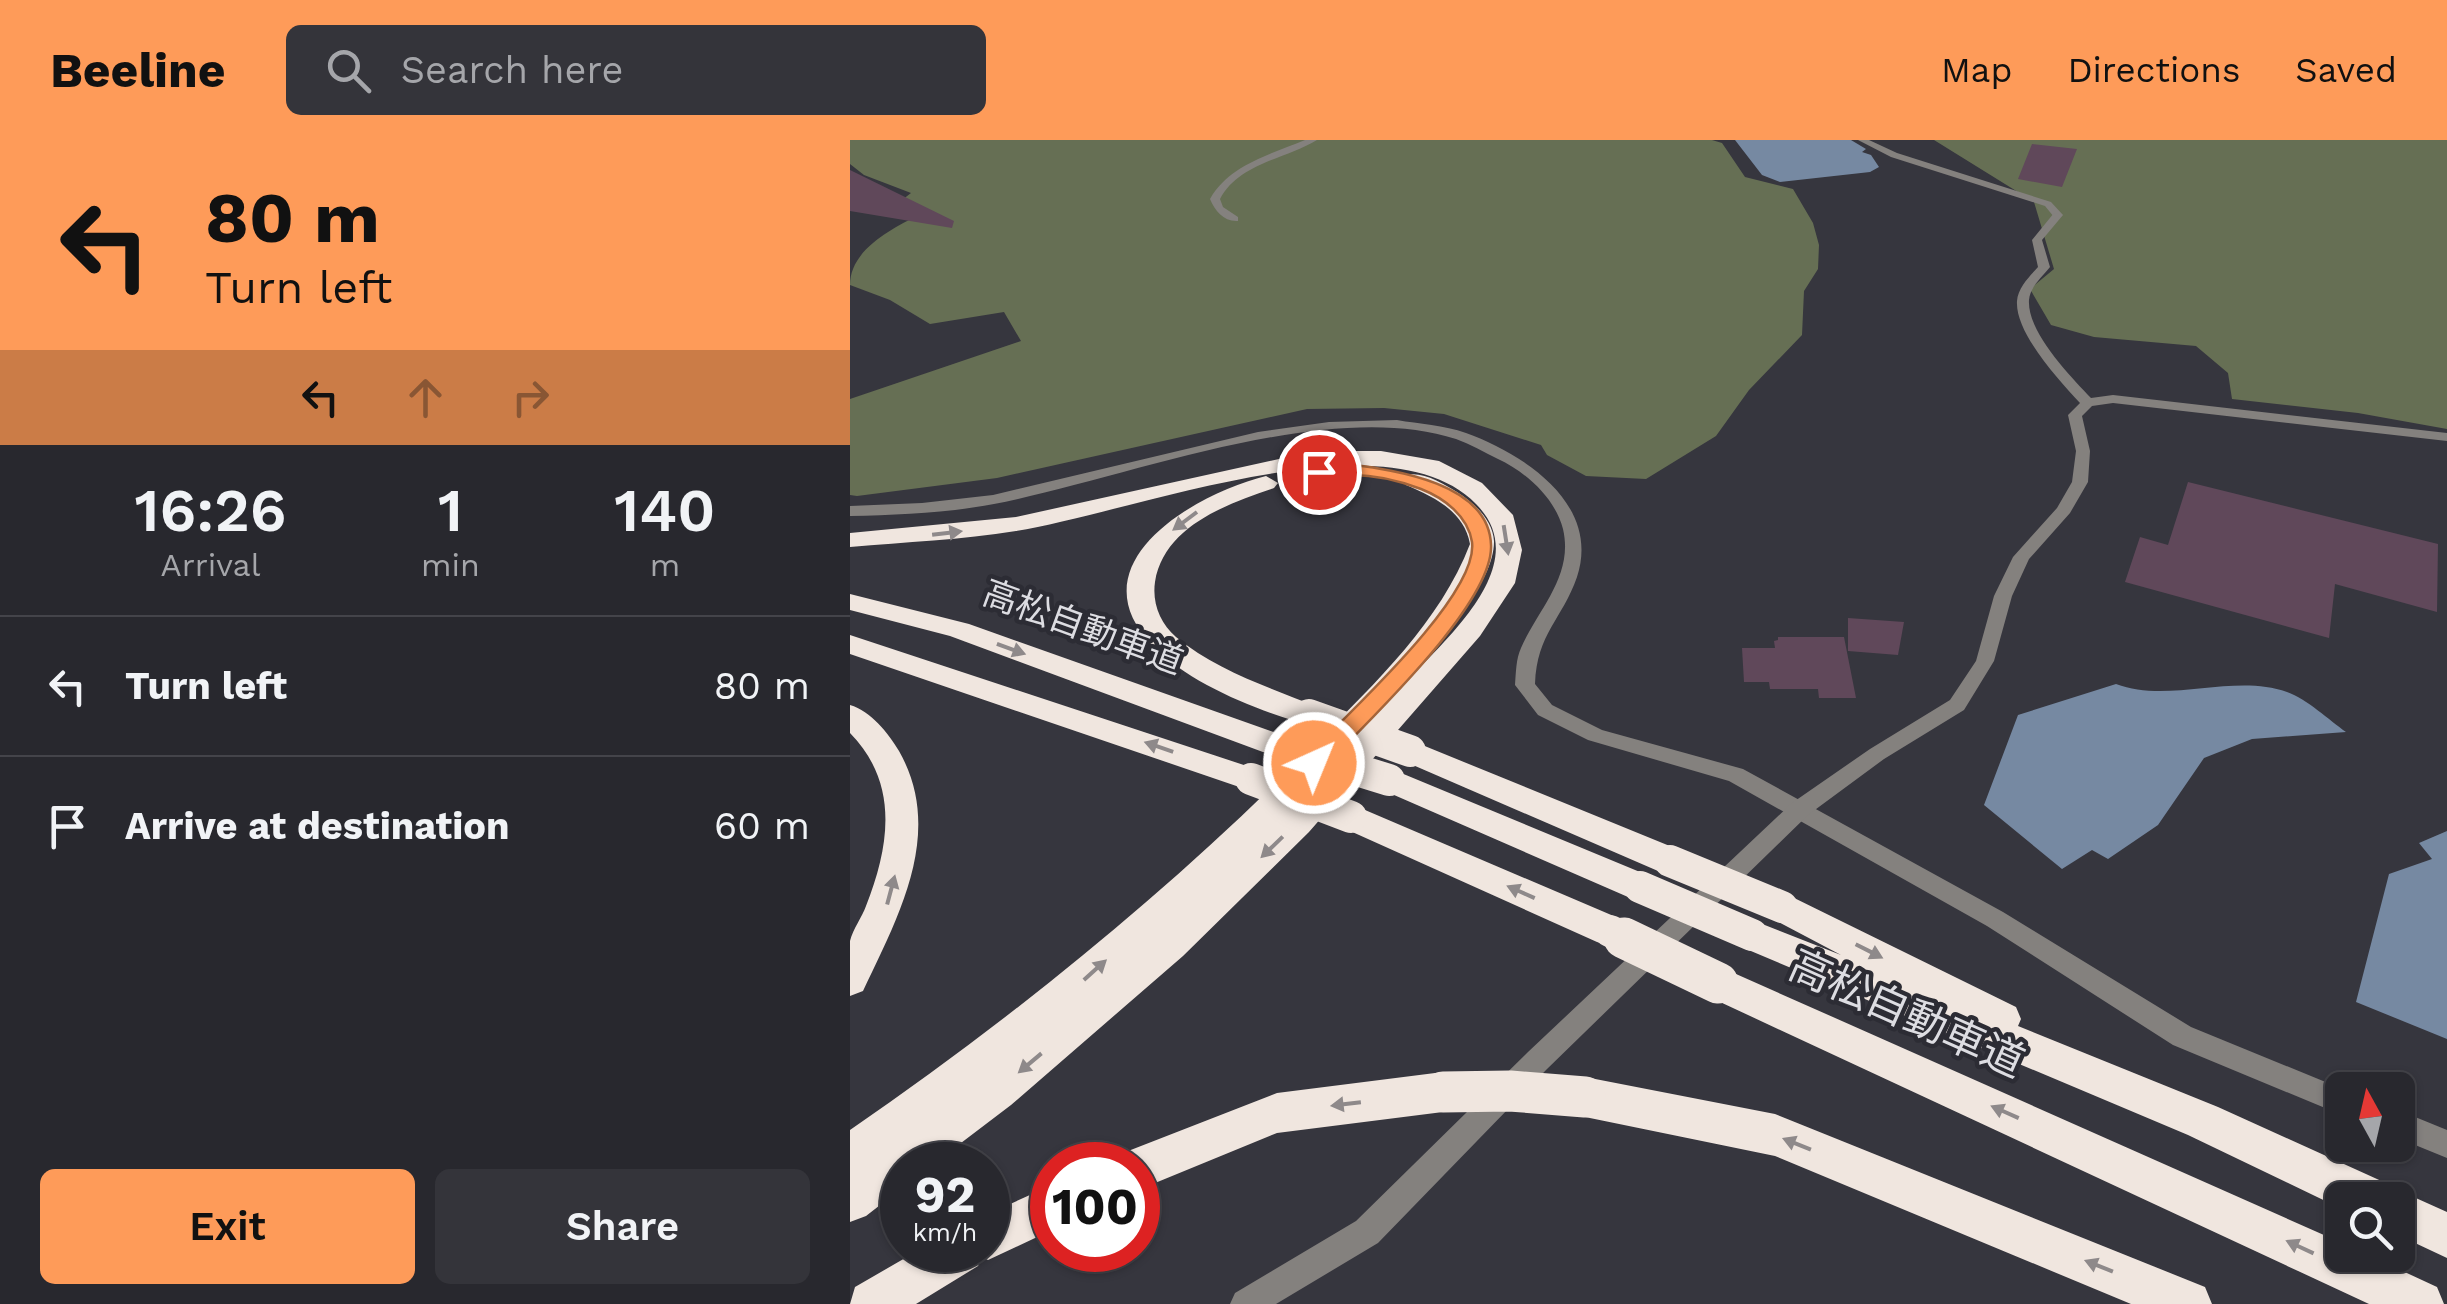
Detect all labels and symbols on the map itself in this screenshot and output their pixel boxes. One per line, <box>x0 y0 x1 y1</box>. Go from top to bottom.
pin <box>1277 430 1362 515</box>
one-way arrow <box>1172 510 1198 530</box>
one-way arrow <box>932 525 964 541</box>
one-way arrow <box>1499 525 1514 556</box>
street label: 高松自動車道 <box>977 571 1189 683</box>
one-way arrow <box>996 642 1026 657</box>
position arrow <box>1262 711 1366 815</box>
one-way arrow <box>1144 739 1174 754</box>
one-way arrow <box>1261 835 1285 858</box>
one-way arrow <box>883 875 899 906</box>
one-way arrow <box>1506 884 1536 900</box>
street label: 高松自動車道 <box>1782 940 2032 1087</box>
one-way arrow <box>1855 942 1884 959</box>
one-way arrow <box>1083 959 1107 982</box>
one-way arrow <box>1018 1052 1043 1074</box>
north arrow <box>2325 1072 2415 1162</box>
one-way arrow <box>1330 1097 1361 1113</box>
one-way arrow <box>1990 1104 2020 1120</box>
one-way arrow <box>1782 1136 1812 1152</box>
speed limit sign: 100 <box>1030 1142 1160 1272</box>
one-way arrow <box>2285 1239 2314 1256</box>
one-way arrow <box>2083 1257 2113 1273</box>

